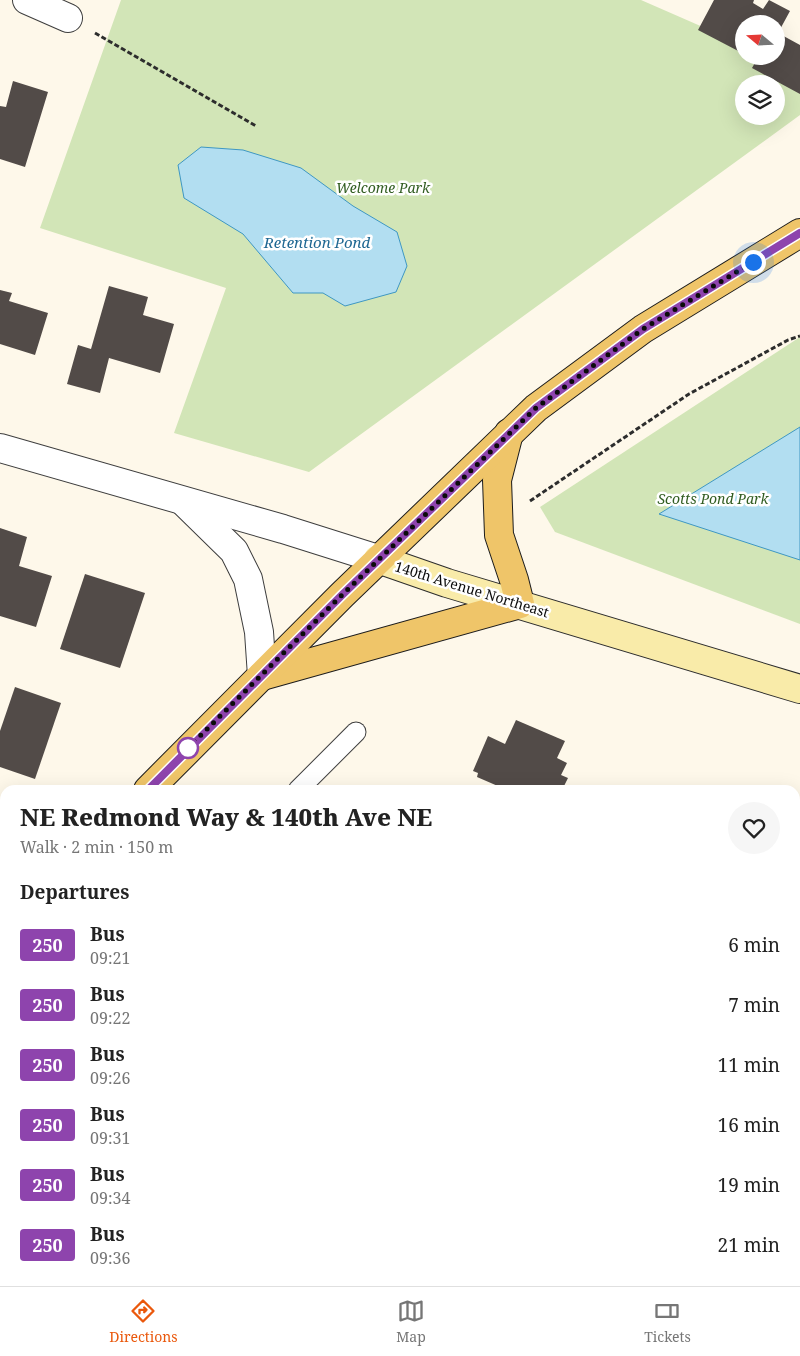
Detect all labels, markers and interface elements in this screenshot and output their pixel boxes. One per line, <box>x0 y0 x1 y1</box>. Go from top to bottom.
north arrow <box>735 15 785 65</box>
map controls <box>735 15 785 125</box>
button: layers <box>735 75 785 125</box>
park label: Welcome Park <box>336 178 431 197</box>
water label: Retention Pond <box>263 232 371 252</box>
your location <box>741 250 766 275</box>
park label: Scotts Pond Park <box>657 489 770 508</box>
street label: 140th Avenue Northeast <box>393 556 552 622</box>
unlabelled marker <box>177 737 199 759</box>
text: NE Redmond Way & 140th Ave NE <box>20 800 432 833</box>
button: heart <box>728 802 780 854</box>
text: Walk · 2 min · 150 m <box>20 836 173 858</box>
text: Departures <box>20 879 129 905</box>
text: Bus <box>90 921 125 947</box>
text: 6 min <box>728 932 780 958</box>
text: 250 <box>32 933 63 957</box>
text: 09:21 <box>90 947 130 969</box>
text: Bus <box>90 981 125 1007</box>
text: 7 min <box>728 992 780 1018</box>
text: 250 <box>32 993 63 1017</box>
text: 09:22 <box>90 1007 130 1029</box>
text: Bus <box>90 1041 125 1067</box>
text: 11 min <box>718 1052 780 1078</box>
text: 250 <box>32 1053 63 1077</box>
text: 09:26 <box>90 1067 130 1089</box>
text: Bus <box>90 1101 125 1127</box>
text: 16 min <box>718 1112 780 1138</box>
text: 250 <box>32 1113 63 1137</box>
text: 09:31 <box>90 1127 130 1149</box>
text: Bus <box>90 1161 125 1187</box>
text: 19 min <box>718 1172 780 1198</box>
text: 250 <box>32 1173 63 1197</box>
text: 09:34 <box>90 1187 130 1209</box>
text: Bus <box>90 1221 125 1247</box>
text: 21 min <box>718 1232 780 1258</box>
text: 250 <box>32 1233 63 1257</box>
text: 09:36 <box>90 1247 130 1269</box>
tab: Directions <box>109 1297 178 1346</box>
tab: Map <box>396 1297 426 1346</box>
tab: Tickets <box>644 1297 691 1346</box>

